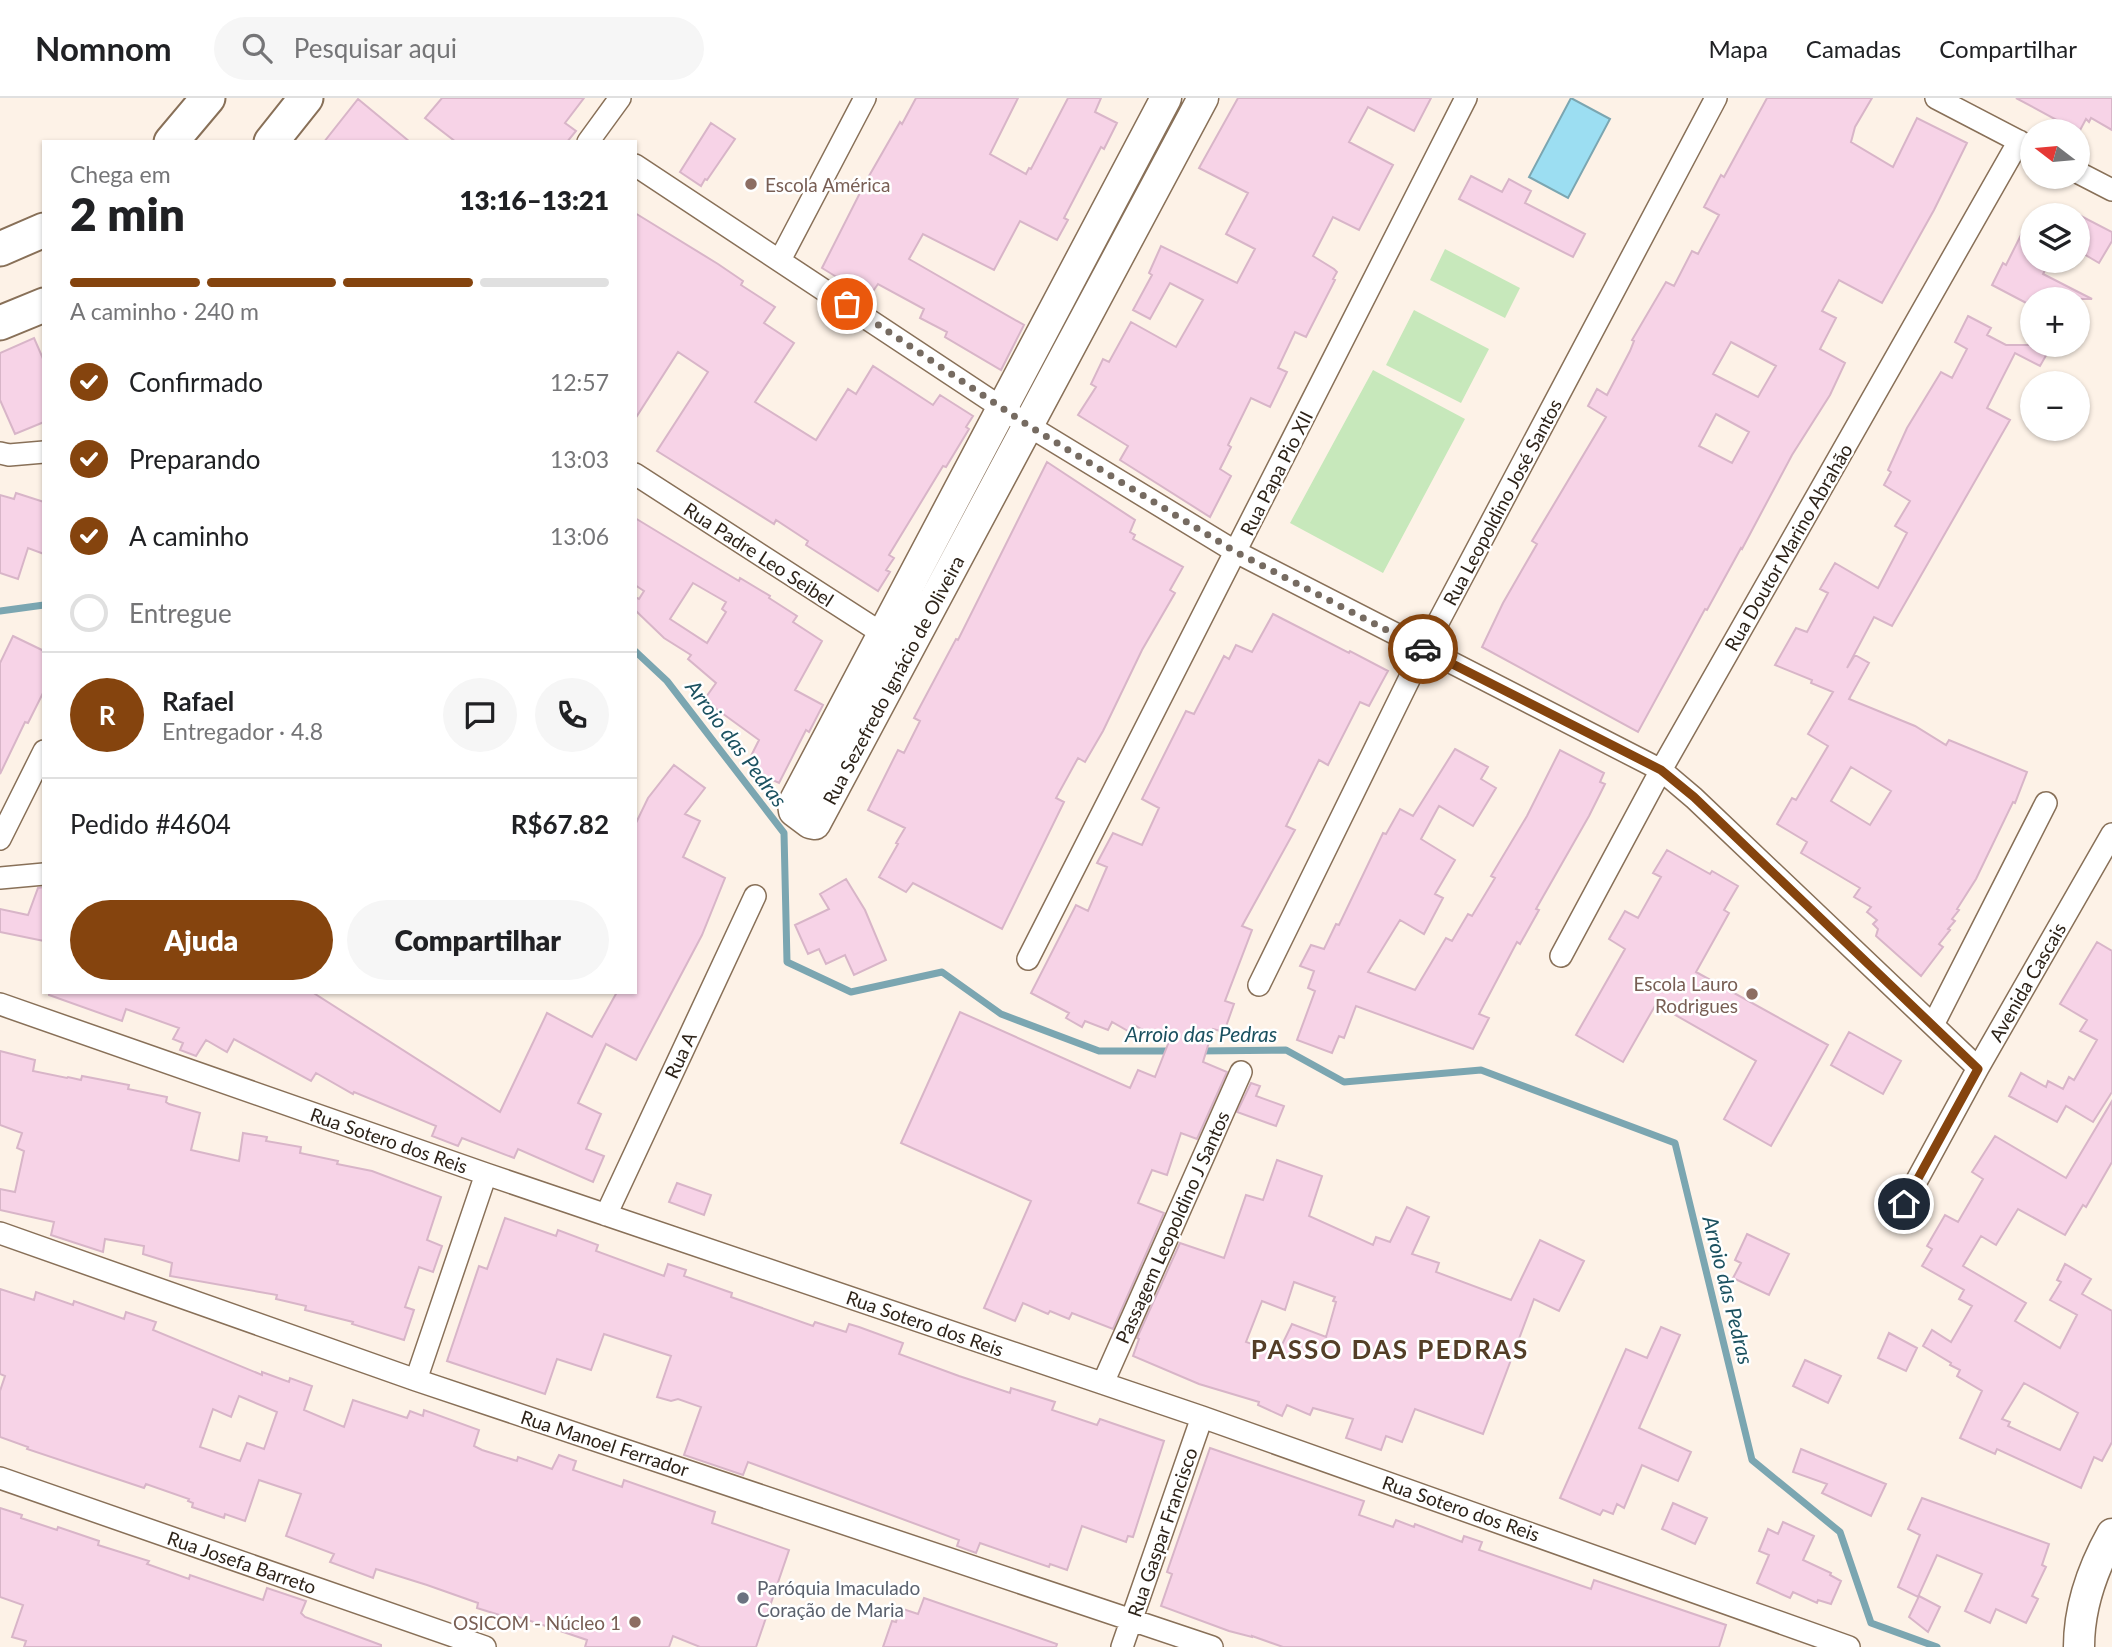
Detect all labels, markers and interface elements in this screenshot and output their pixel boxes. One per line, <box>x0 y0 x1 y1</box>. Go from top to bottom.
search box <box>214 17 704 80</box>
text: Nomnom <box>35 28 172 68</box>
icon: search <box>238 29 276 67</box>
text: Pesquisar aqui <box>294 32 457 64</box>
text: Mapa <box>1709 34 1768 63</box>
text: Camadas <box>1806 34 1901 63</box>
text: Compartilhar <box>1939 34 2077 63</box>
north arrow <box>2020 119 2090 189</box>
map controls <box>2020 119 2090 441</box>
text: Chega em <box>70 160 171 188</box>
place label: Escola América <box>765 173 890 196</box>
marker: Escola América <box>743 176 759 192</box>
text: 13:16–13:21 <box>459 184 609 216</box>
text: 2 min <box>70 186 185 241</box>
button: layers <box>2020 203 2090 273</box>
pin <box>817 274 877 334</box>
icon: bag <box>828 285 866 323</box>
button: + <box>2020 287 2090 357</box>
text: A caminho · 240 m <box>70 297 259 325</box>
icon: check <box>70 363 108 401</box>
text: Confirmado <box>129 366 263 398</box>
text: 12:57 <box>550 368 609 396</box>
button: − <box>2020 371 2090 441</box>
street label: Rua Leopoldino José Santos <box>1438 395 1566 609</box>
street label: Rua Papa Pio XII <box>1235 407 1317 539</box>
street label: Rua Doutor Marino Abrahão <box>1719 439 1857 655</box>
icon: check <box>70 440 108 478</box>
text: Preparando <box>129 443 261 475</box>
text: 13:03 <box>550 445 609 473</box>
street label: Rua Padre Leo Seibel <box>680 497 838 611</box>
icon: check <box>70 517 108 555</box>
text: A caminho <box>129 520 249 552</box>
text: 13:06 <box>550 522 609 550</box>
street label: Rua Sezefredo Ignácio de Oliveira <box>817 552 969 808</box>
text: Entregue <box>129 597 232 629</box>
courier <box>1388 614 1458 684</box>
icon: car <box>1404 630 1442 668</box>
water label: Arroio das Pedras <box>681 674 793 811</box>
button: chat <box>443 678 517 752</box>
button: phone <box>535 678 609 752</box>
text: Rafael <box>162 685 234 717</box>
text: R <box>99 699 115 731</box>
text: Entregador · 4.8 <box>162 717 323 745</box>
text: Pedido #4604 <box>70 808 231 840</box>
text: R$67.82 <box>511 808 609 840</box>
button: Ajuda <box>70 900 333 980</box>
button: Compartilhar <box>347 900 609 980</box>
street label: Avenida Cascais <box>1984 918 2070 1046</box>
place label: Escola Lauro Rodrigues <box>1633 972 1738 1017</box>
marker: Escola Lauro Rodrigues <box>1744 986 1760 1002</box>
water label: Arroio das Pedras <box>1124 1021 1277 1046</box>
street label: Rua A <box>659 1028 701 1082</box>
street label: Rua Sotero dos Reis <box>307 1102 471 1178</box>
street label: Passagem Leopoldino J Santos <box>1110 1107 1234 1347</box>
pin <box>1874 1174 1934 1234</box>
icon: home <box>1885 1185 1923 1223</box>
water label: Arroio das Pedras <box>1698 1212 1760 1367</box>
street label: Rua Sotero dos Reis <box>843 1285 1007 1361</box>
district label: PASSO DAS PEDRAS <box>1251 1333 1529 1365</box>
street label: Rua Manoel Ferrador <box>518 1405 692 1481</box>
street label: Rua Gaspar Francisco <box>1122 1444 1202 1620</box>
street label: Rua Sotero dos Reis <box>1379 1470 1543 1546</box>
street label: Rua Josefa Barreto <box>165 1526 319 1598</box>
place label: Paróquia Imaculado Coração de Maria <box>757 1576 920 1621</box>
marker: Paróquia Imaculado Coração de Maria <box>735 1590 751 1606</box>
place label: OSICOM - Núcleo 1 <box>453 1611 621 1634</box>
marker: OSICOM - Núcleo 1 <box>627 1614 643 1630</box>

